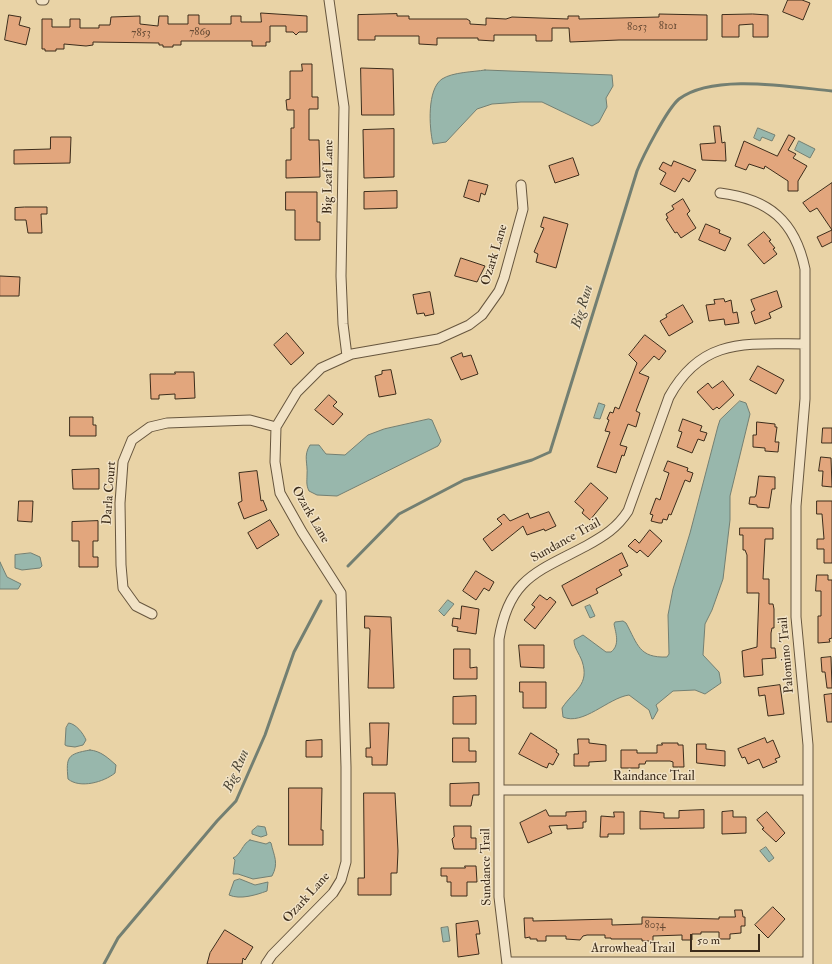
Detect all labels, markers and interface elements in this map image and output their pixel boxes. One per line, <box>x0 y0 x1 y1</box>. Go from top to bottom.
house number: 8101 <box>659 20 677 34</box>
house number: 8053 <box>627 21 647 35</box>
house number: 7869 <box>189 26 211 40</box>
house number: 7853 <box>131 27 151 41</box>
street label: Big Leaf Lane <box>321 139 337 215</box>
street label: Ozark Lane <box>478 223 512 287</box>
water label: Big Run <box>568 283 598 331</box>
street label: Darla Court <box>100 461 120 525</box>
street label: Ozark Lane <box>288 484 332 546</box>
street label: Sundance Trail <box>528 515 604 567</box>
street label: Palomino Trail <box>776 616 798 694</box>
water label: Big Run <box>220 747 254 795</box>
street label: Raindance Trail <box>613 769 695 785</box>
street label: Sundance Trail <box>479 828 495 906</box>
street label: Ozark Lane <box>280 869 334 927</box>
house number: 8034 <box>645 919 665 933</box>
scale bar <box>692 926 762 952</box>
text: 50 m <box>697 933 720 948</box>
street label: Arrowhead Trail <box>591 941 675 957</box>

